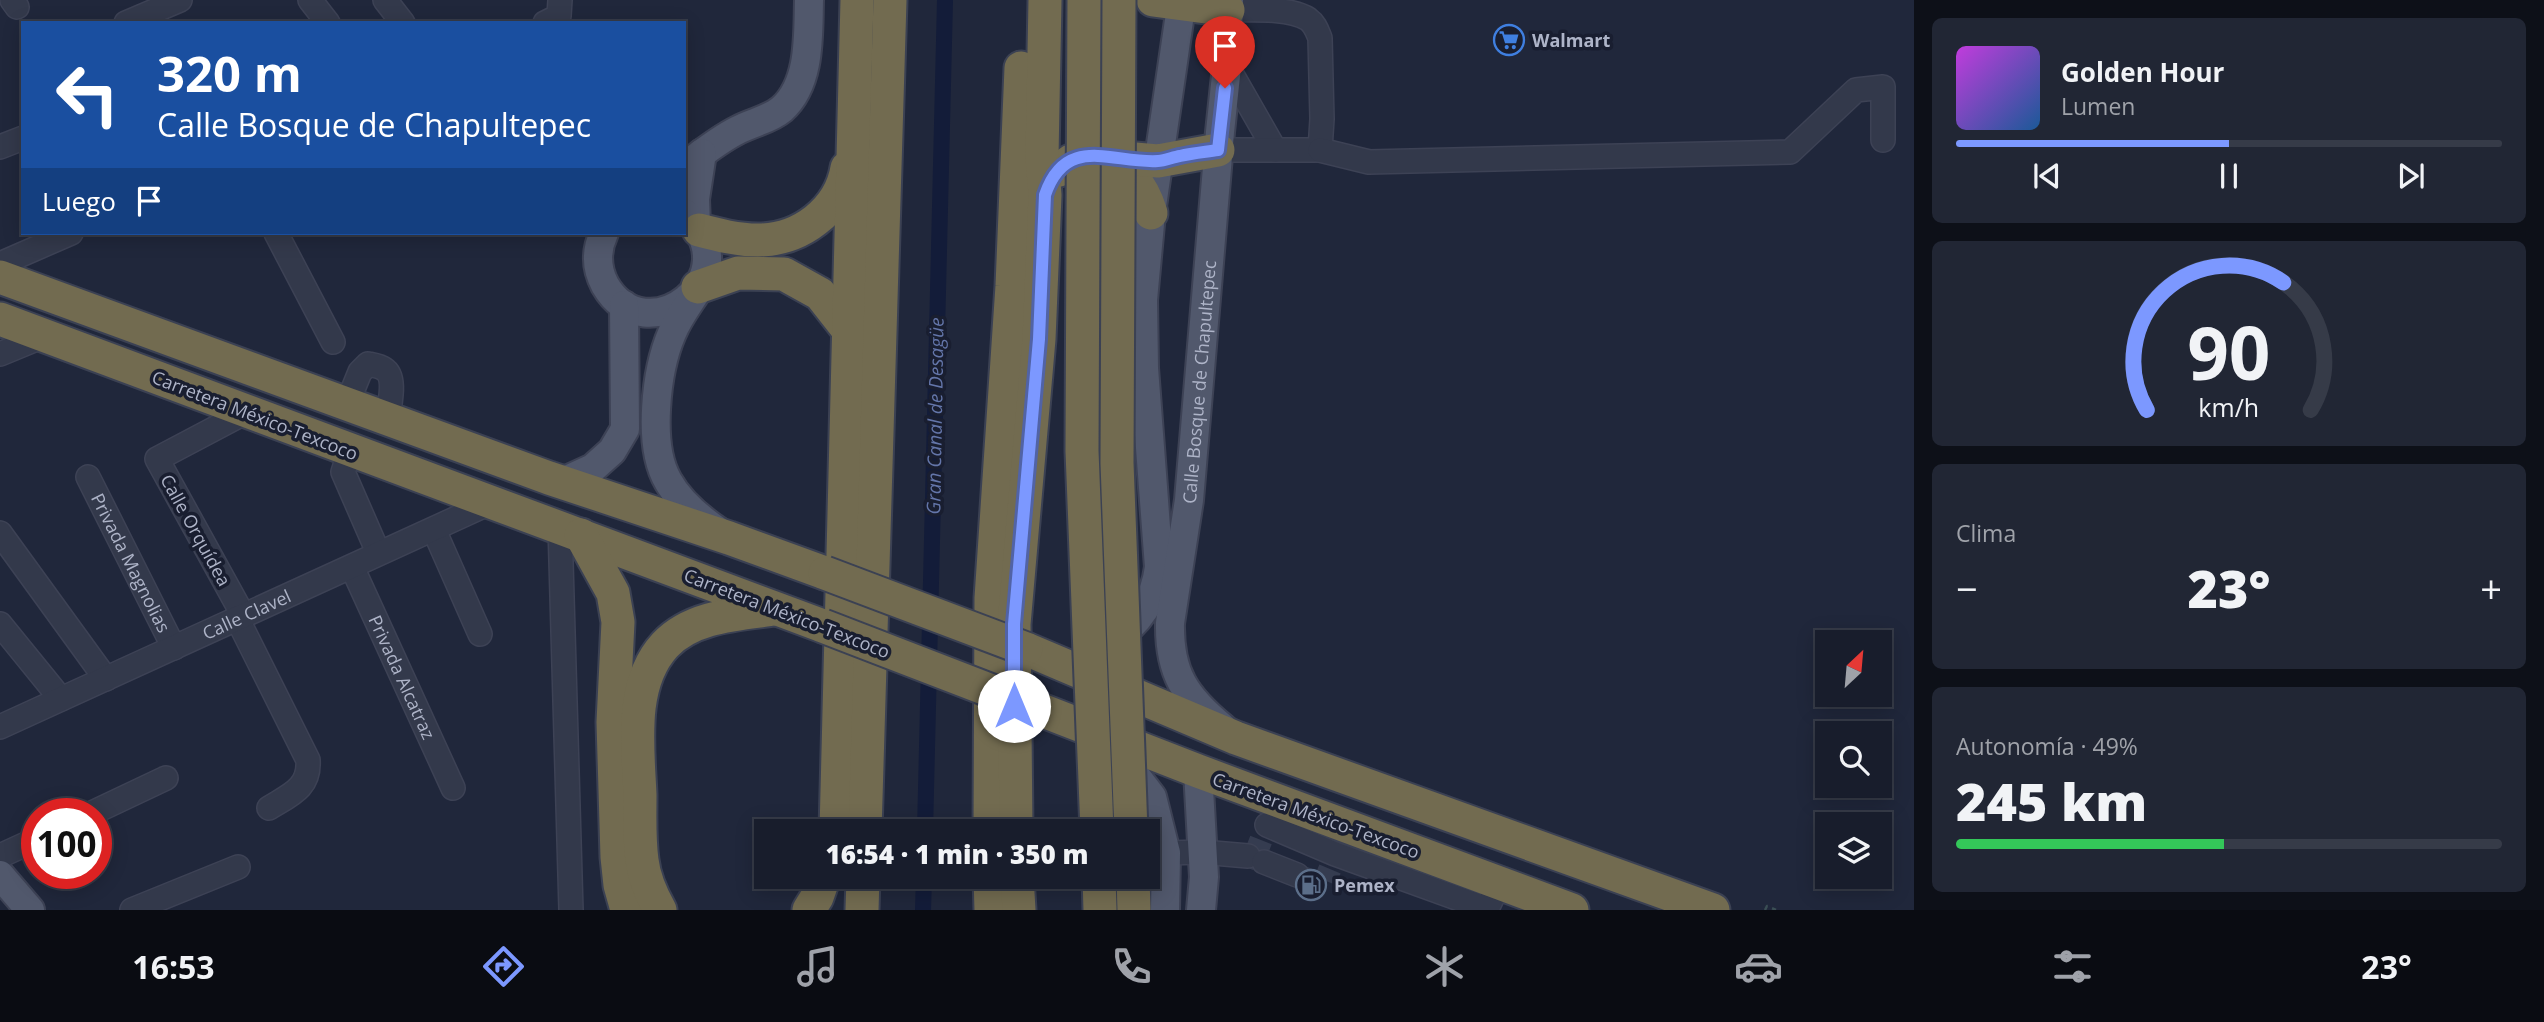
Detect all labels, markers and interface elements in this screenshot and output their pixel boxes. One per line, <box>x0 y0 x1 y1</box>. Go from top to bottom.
pin <box>1195 16 1255 88</box>
supermarket icon: Walmart <box>1492 23 1526 57</box>
icon: arrive <box>1206 27 1244 65</box>
place label: Walmart <box>1532 28 1610 52</box>
text: 320 m <box>157 40 302 106</box>
icon: left <box>42 49 133 140</box>
text: Golden Hour <box>2061 54 2224 90</box>
text: Lumen <box>2061 90 2135 122</box>
text: Calle Bosque de Chapultepec <box>157 103 591 146</box>
icon: previous <box>2028 157 2066 195</box>
icon: pause <box>2210 157 2248 195</box>
icon: next <box>2392 157 2430 195</box>
icon: arrive <box>130 182 168 220</box>
text: Luego <box>42 183 116 219</box>
street label: Calle Bosque de Chapultepec <box>1177 259 1221 505</box>
text: 90 <box>2187 302 2271 401</box>
water label: Gran Canal de Desagüe <box>920 317 950 515</box>
street label: Carretera México-Texcoco <box>149 365 361 465</box>
text: km/h <box>2199 389 2259 423</box>
street label: Calle Orquídea <box>155 470 237 590</box>
street label: Privada Magnolias <box>86 489 176 637</box>
text: Clima <box>1956 517 2016 549</box>
text: 23° <box>2188 552 2270 623</box>
text: − <box>1956 562 1978 614</box>
text: + <box>2480 562 2502 614</box>
street label: Carretera México-Texcoco <box>681 563 893 663</box>
street label: Calle Clavel <box>198 584 295 645</box>
street label: Privada Alcatraz <box>363 611 441 743</box>
north arrow <box>1815 630 1892 707</box>
map controls <box>1815 630 1892 889</box>
position arrow <box>977 669 1051 743</box>
button: search <box>1815 721 1892 798</box>
text: Autonomía · 49% <box>1956 730 2138 762</box>
text: 245 km <box>1956 765 2147 836</box>
street label: Carretera México-Texcoco <box>1209 766 1423 864</box>
speed limit sign: 100 <box>21 798 112 889</box>
button: layers <box>1815 812 1892 889</box>
text: 16:54 · 1 min · 350 m <box>826 836 1088 872</box>
fuel station icon: Pemex <box>1294 868 1328 902</box>
place label: Pemex <box>1334 873 1395 897</box>
icon: directions <box>479 942 528 991</box>
icon: music <box>793 942 842 991</box>
icon: phone <box>1107 942 1156 991</box>
icon: climate <box>1420 942 1469 991</box>
icon: car <box>1734 942 1783 991</box>
icon: filters <box>2048 942 2097 991</box>
text: 16:53 <box>132 945 215 988</box>
text: 23° <box>2361 945 2412 988</box>

